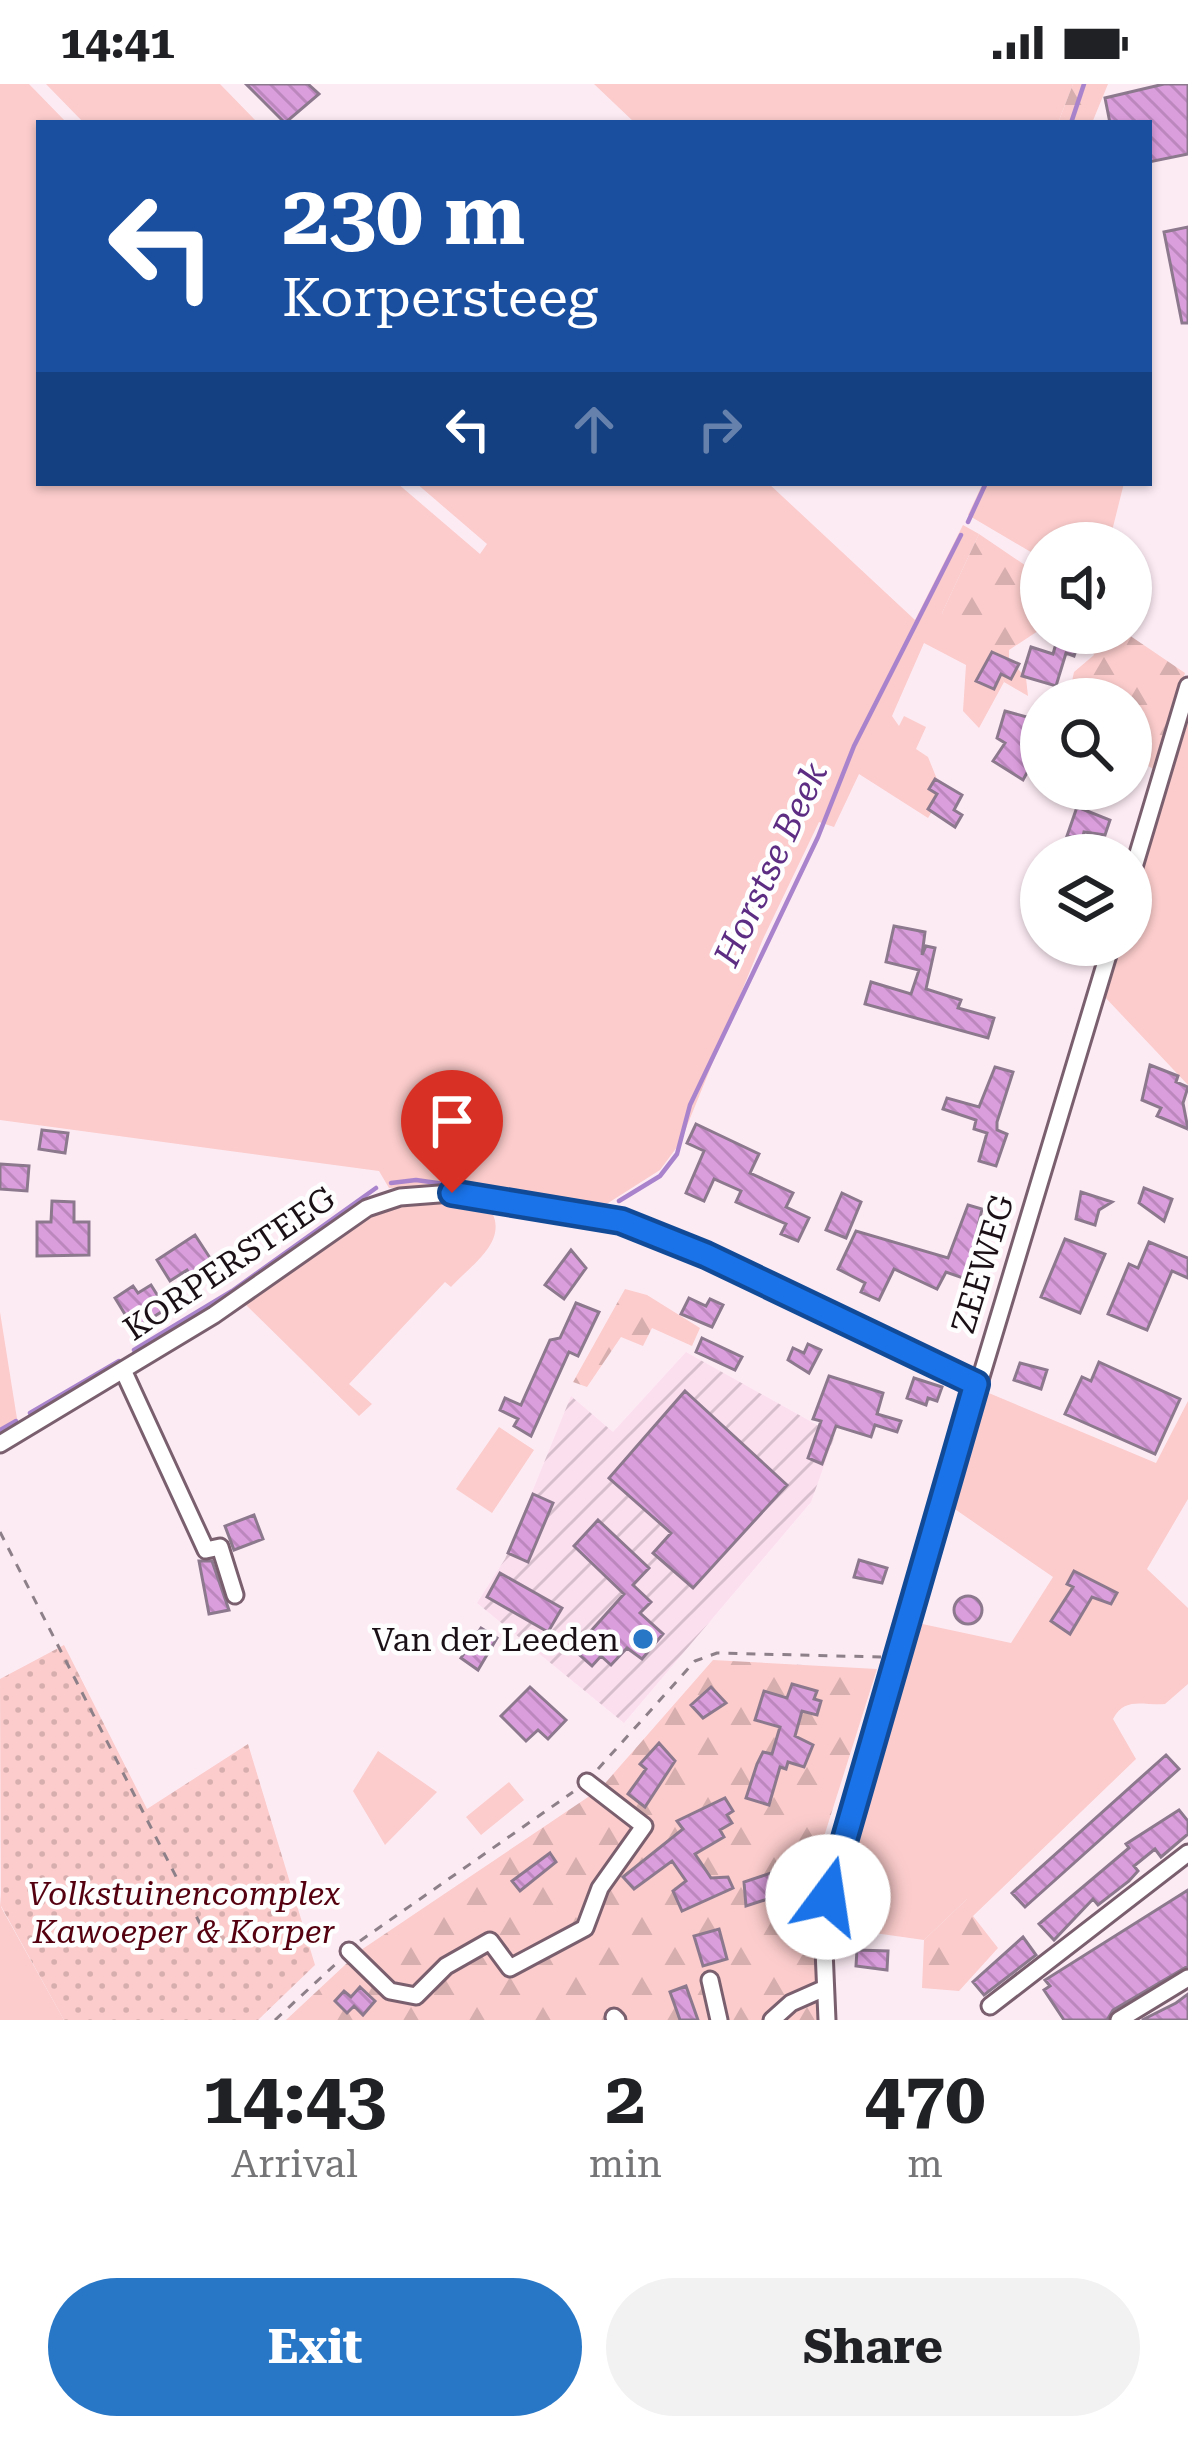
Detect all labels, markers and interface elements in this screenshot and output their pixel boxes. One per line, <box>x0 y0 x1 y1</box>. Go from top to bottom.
text: 14:41 <box>60 16 175 69</box>
text: 230 m <box>282 166 525 264</box>
icon: left <box>84 168 240 324</box>
text: Korpersteeg <box>282 266 598 329</box>
icon: left <box>435 396 501 462</box>
icon: ahead <box>561 396 627 462</box>
icon: right <box>687 396 753 462</box>
map controls <box>1020 522 1152 966</box>
button: sound <box>1020 522 1152 654</box>
button: search <box>1020 678 1152 810</box>
water label: Horstse Beek <box>705 756 837 974</box>
button: layers <box>1020 834 1152 966</box>
pin <box>401 1070 503 1193</box>
icon: arrive <box>419 1088 485 1154</box>
street label: KORPERSTEEG <box>116 1178 343 1348</box>
street label: ZEEWEG <box>943 1190 1022 1338</box>
place label: Van der Leeden <box>372 1620 619 1659</box>
marker: Van der Leeden <box>630 1626 656 1652</box>
position arrow <box>765 1834 891 1960</box>
park label: Volkstuinencomplex Kawoeper & Korper <box>28 1874 341 1951</box>
text: 14:43 <box>203 2056 386 2141</box>
text: 2 <box>605 2056 646 2141</box>
text: 470 <box>865 2056 985 2141</box>
text: Arrival <box>231 2141 358 2187</box>
text: min <box>589 2141 662 2187</box>
text: m <box>907 2141 943 2187</box>
button: Exit <box>48 2278 582 2416</box>
button: Share <box>606 2278 1140 2416</box>

